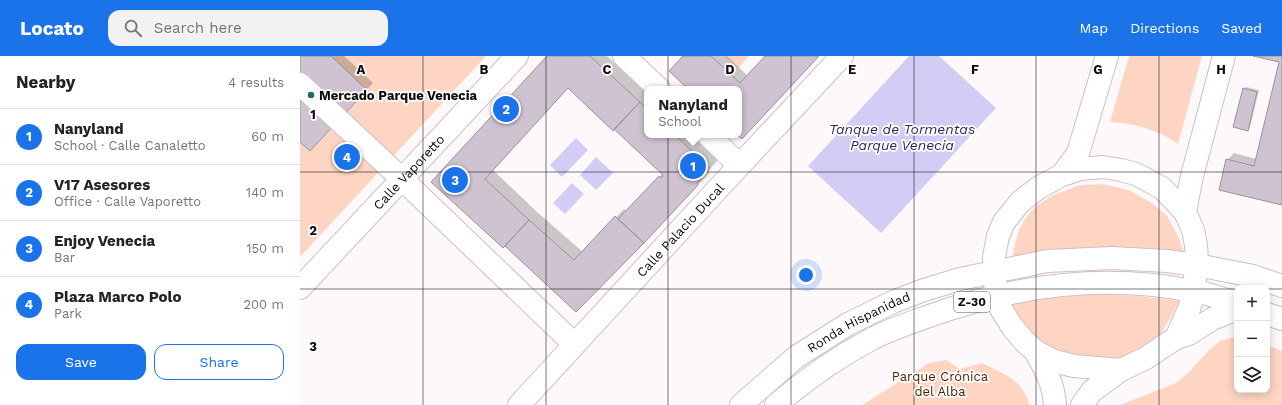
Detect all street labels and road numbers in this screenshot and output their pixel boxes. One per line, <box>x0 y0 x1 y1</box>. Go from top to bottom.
street label: Calle Vaporetto <box>370 132 448 213</box>
street label: Calle Palacio Ducal <box>634 180 727 280</box>
street label: Ronda Hispanidad <box>805 289 912 356</box>
road number: Z-30 <box>954 292 990 312</box>

